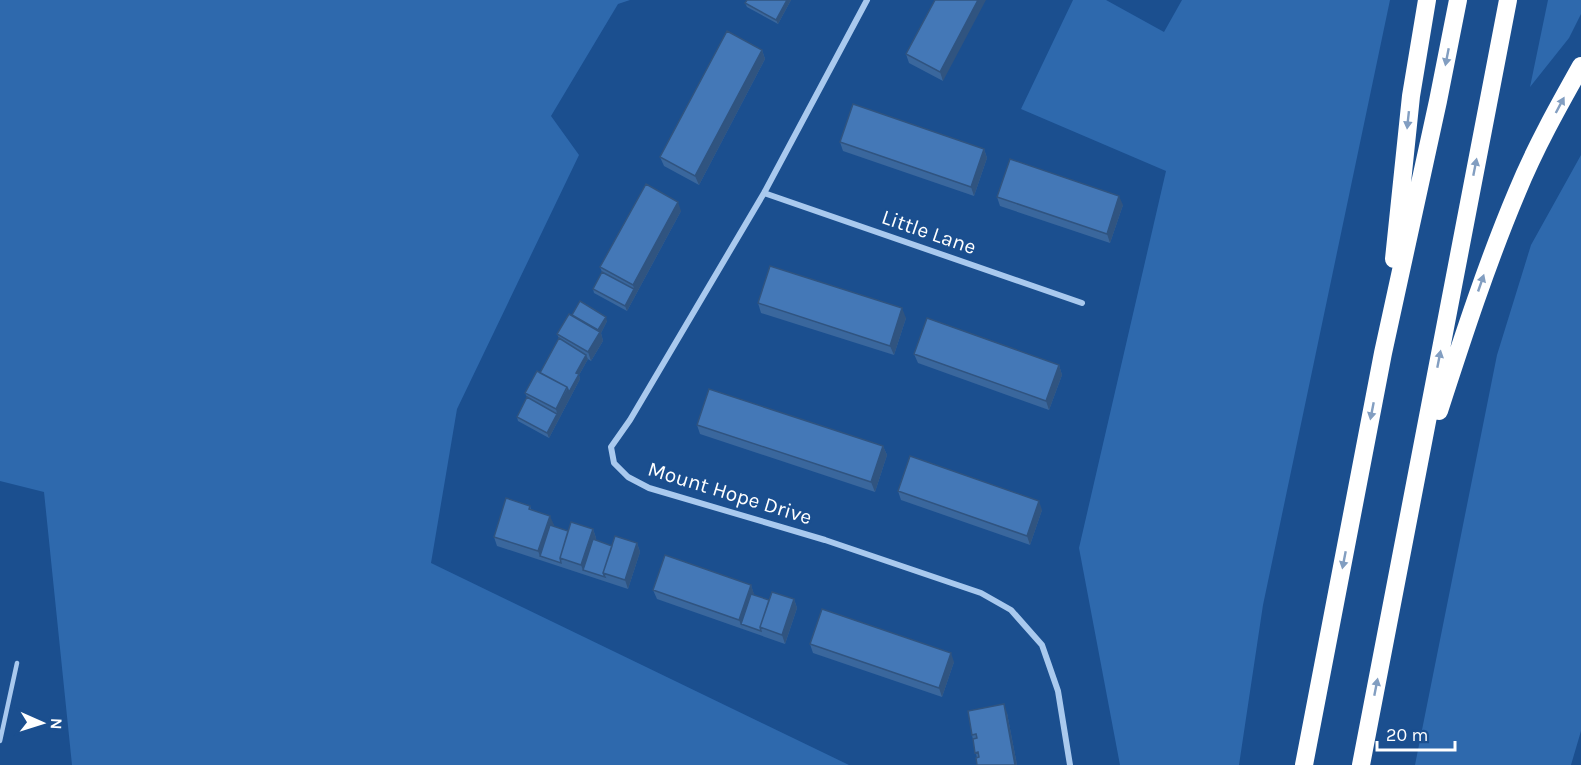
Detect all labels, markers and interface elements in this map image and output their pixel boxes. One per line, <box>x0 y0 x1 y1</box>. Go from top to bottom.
one-way arrow <box>1442 48 1451 67</box>
one-way arrow <box>1555 96 1565 113</box>
one-way arrow <box>1404 111 1413 130</box>
one-way arrow <box>1471 158 1480 177</box>
street label: Little Lane <box>879 205 979 259</box>
one-way arrow <box>1477 274 1487 292</box>
one-way arrow <box>1435 349 1444 368</box>
one-way arrow <box>1367 401 1376 420</box>
street label: Mount Hope Drive <box>645 457 815 529</box>
one-way arrow <box>1339 551 1348 570</box>
one-way arrow <box>1372 677 1381 696</box>
north arrow <box>12 693 72 753</box>
scale bar <box>1377 714 1455 752</box>
text: N <box>47 718 66 730</box>
text: 20 m <box>1386 724 1428 746</box>

